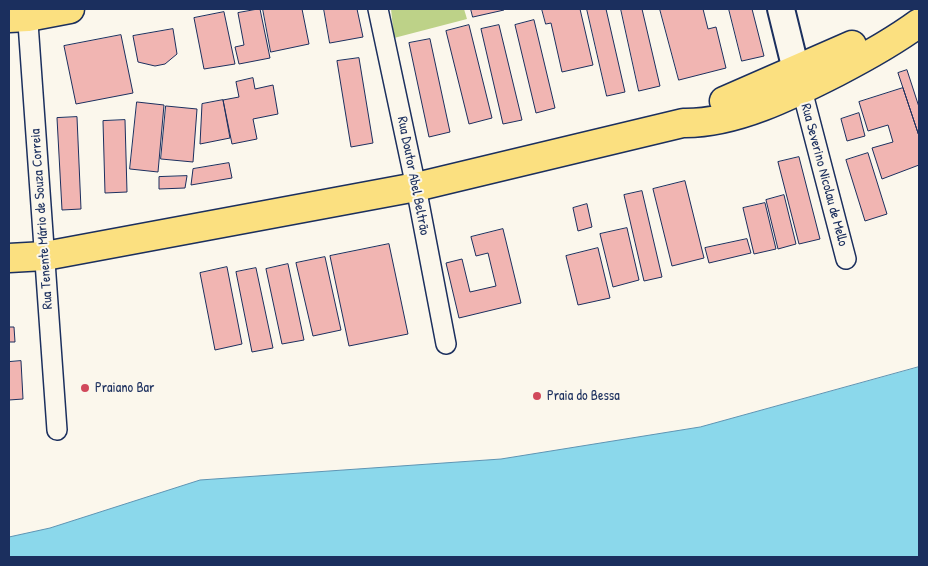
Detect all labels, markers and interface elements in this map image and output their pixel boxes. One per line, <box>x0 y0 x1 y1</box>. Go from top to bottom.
street label: Rua Severino Nicolau de Mello <box>797 102 851 248</box>
street label: Rua Doutor Abel Beltrão <box>393 115 433 237</box>
street label: Rua Tenente Mário de Souza Correia <box>27 128 57 310</box>
place label: Praiano Bar <box>95 380 154 396</box>
marker: Praiano Bar <box>79 382 91 394</box>
place label: Praia do Bessa <box>547 388 620 404</box>
marker: Praia do Bessa <box>531 390 543 402</box>

